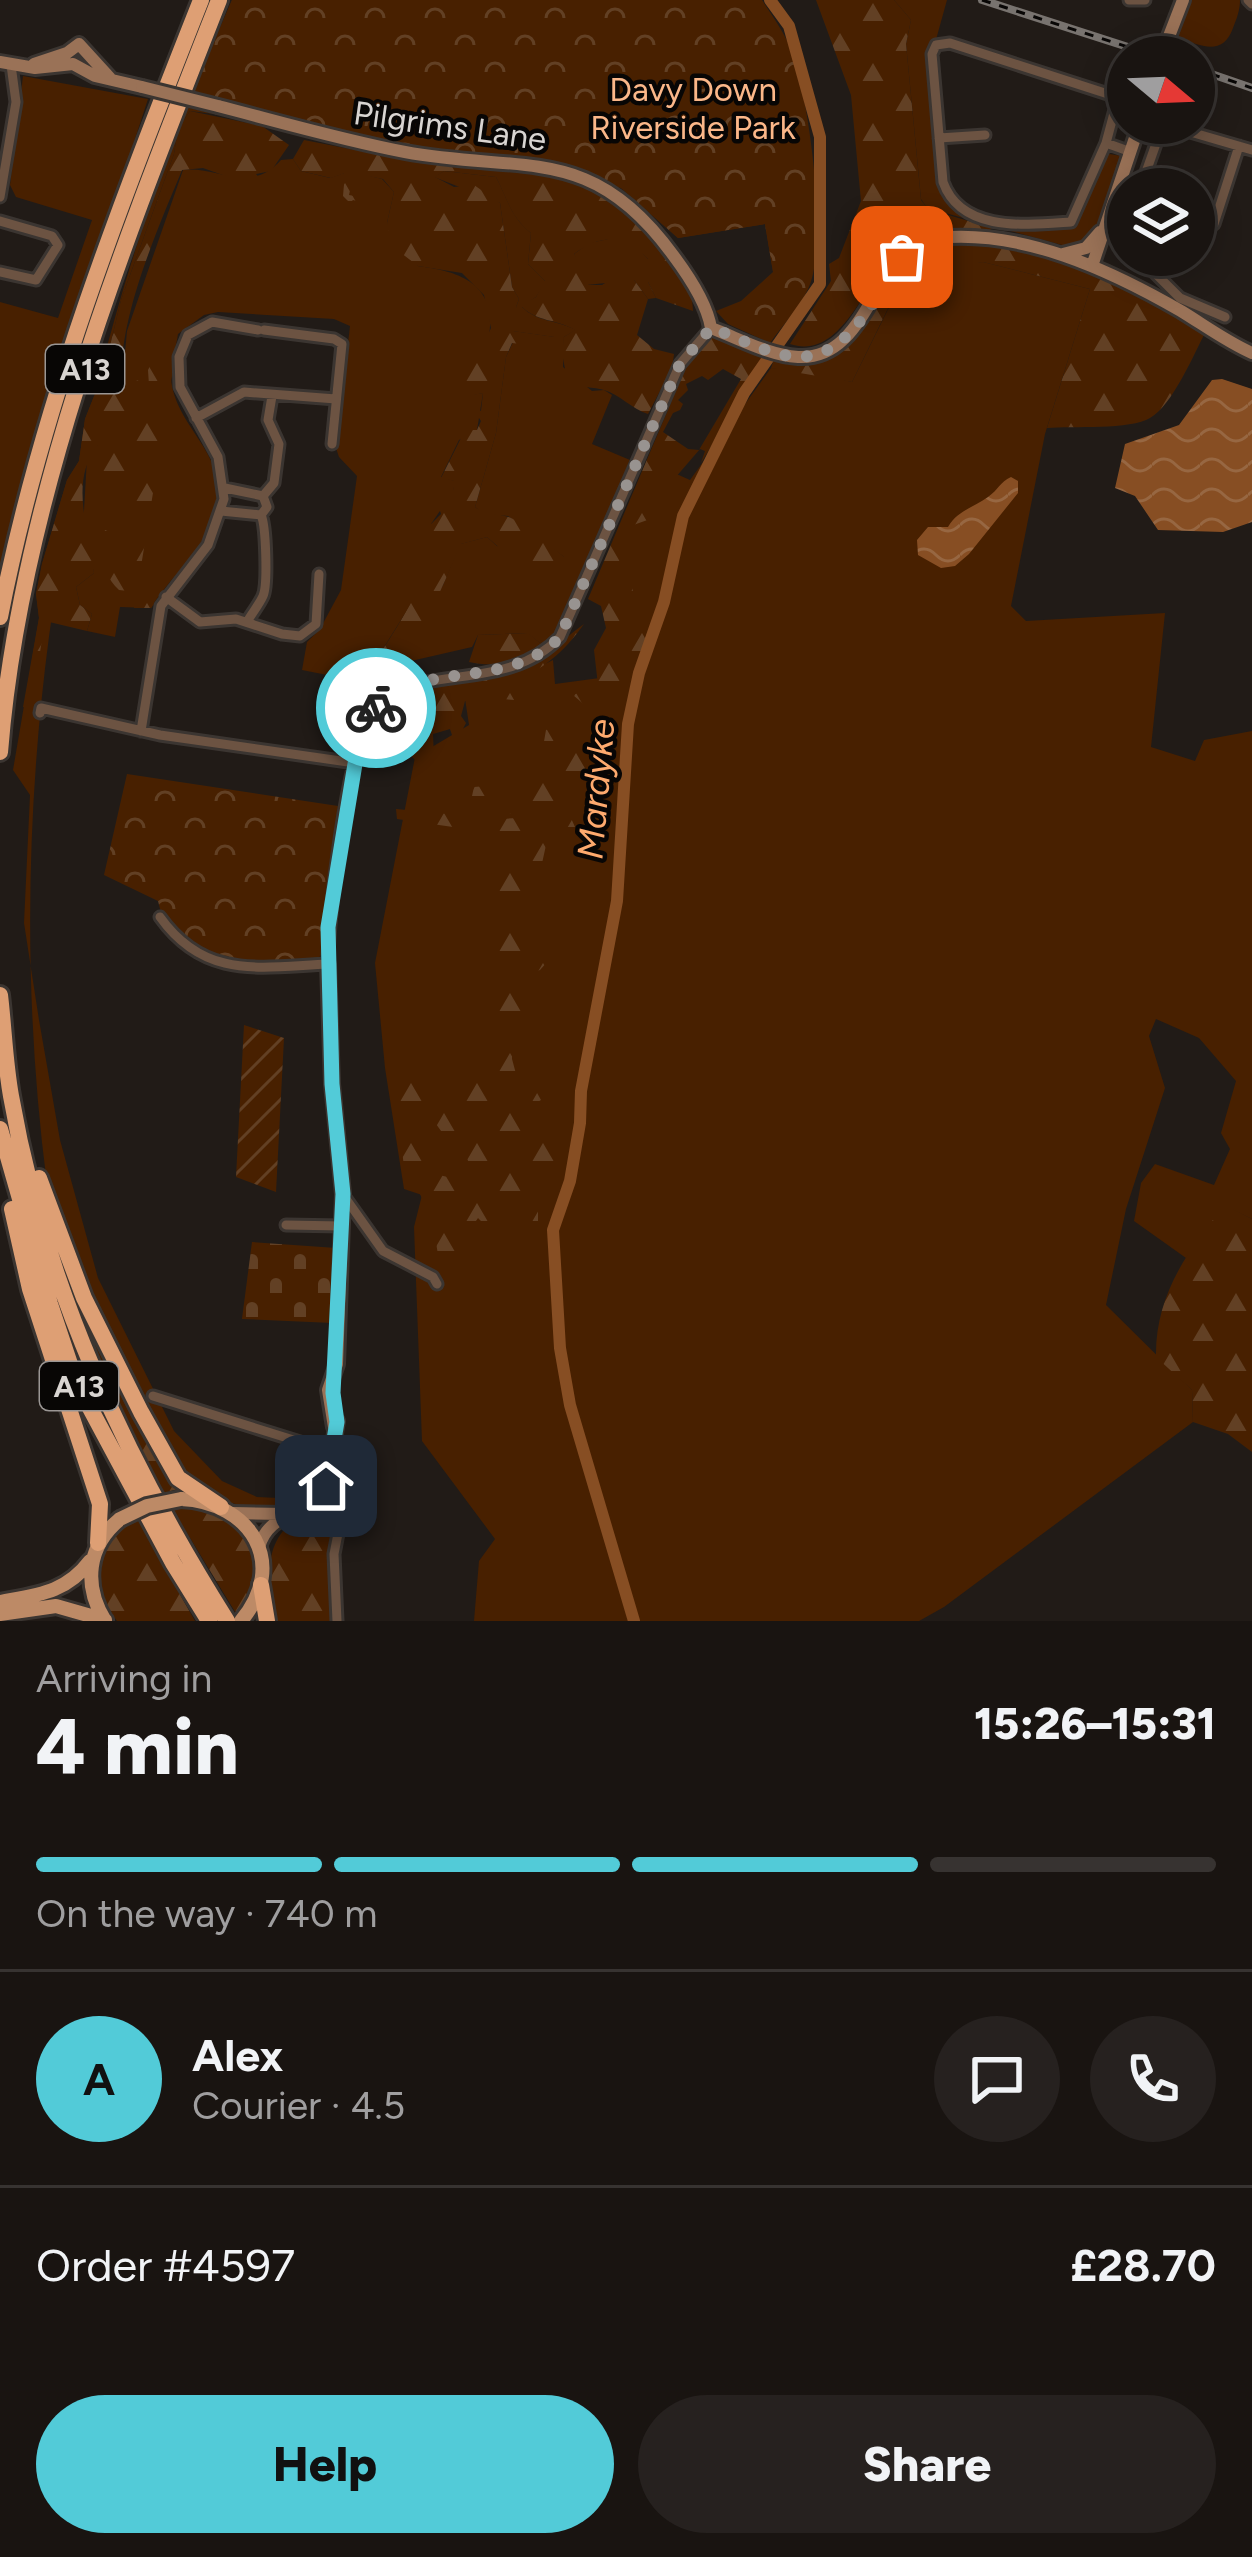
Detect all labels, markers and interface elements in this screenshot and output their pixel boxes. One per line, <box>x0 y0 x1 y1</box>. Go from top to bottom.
north arrow <box>1107 36 1215 144</box>
map controls <box>1107 36 1215 276</box>
park label: Davy Down Riverside Park <box>590 70 796 147</box>
street label: Pilgrims Lane <box>351 93 549 159</box>
button: layers <box>1107 168 1215 276</box>
pin <box>851 206 953 308</box>
icon: bag <box>869 224 935 290</box>
road number: A13 <box>46 345 124 393</box>
courier <box>316 648 436 768</box>
icon: bike <box>343 675 409 741</box>
water label: Mardyke <box>568 717 624 861</box>
road number: A13 <box>40 1362 118 1410</box>
pin <box>275 1435 377 1537</box>
icon: home <box>293 1453 359 1519</box>
text: Arriving in <box>36 1655 212 1702</box>
text: 15:26–15:31 <box>974 1696 1216 1750</box>
text: 4 min <box>36 1700 239 1794</box>
text: On the way · 740 m <box>36 1890 377 1937</box>
button: chat <box>934 2016 1060 2142</box>
button: phone <box>1090 2016 1216 2142</box>
text: Alex <box>192 2028 283 2082</box>
text: A <box>83 2052 115 2106</box>
text: Courier · 4.5 <box>192 2082 405 2129</box>
text: Order #4597 <box>36 2238 295 2292</box>
text: £28.70 <box>1070 2238 1216 2292</box>
button: Help <box>36 2395 614 2533</box>
button: Share <box>638 2395 1216 2533</box>

